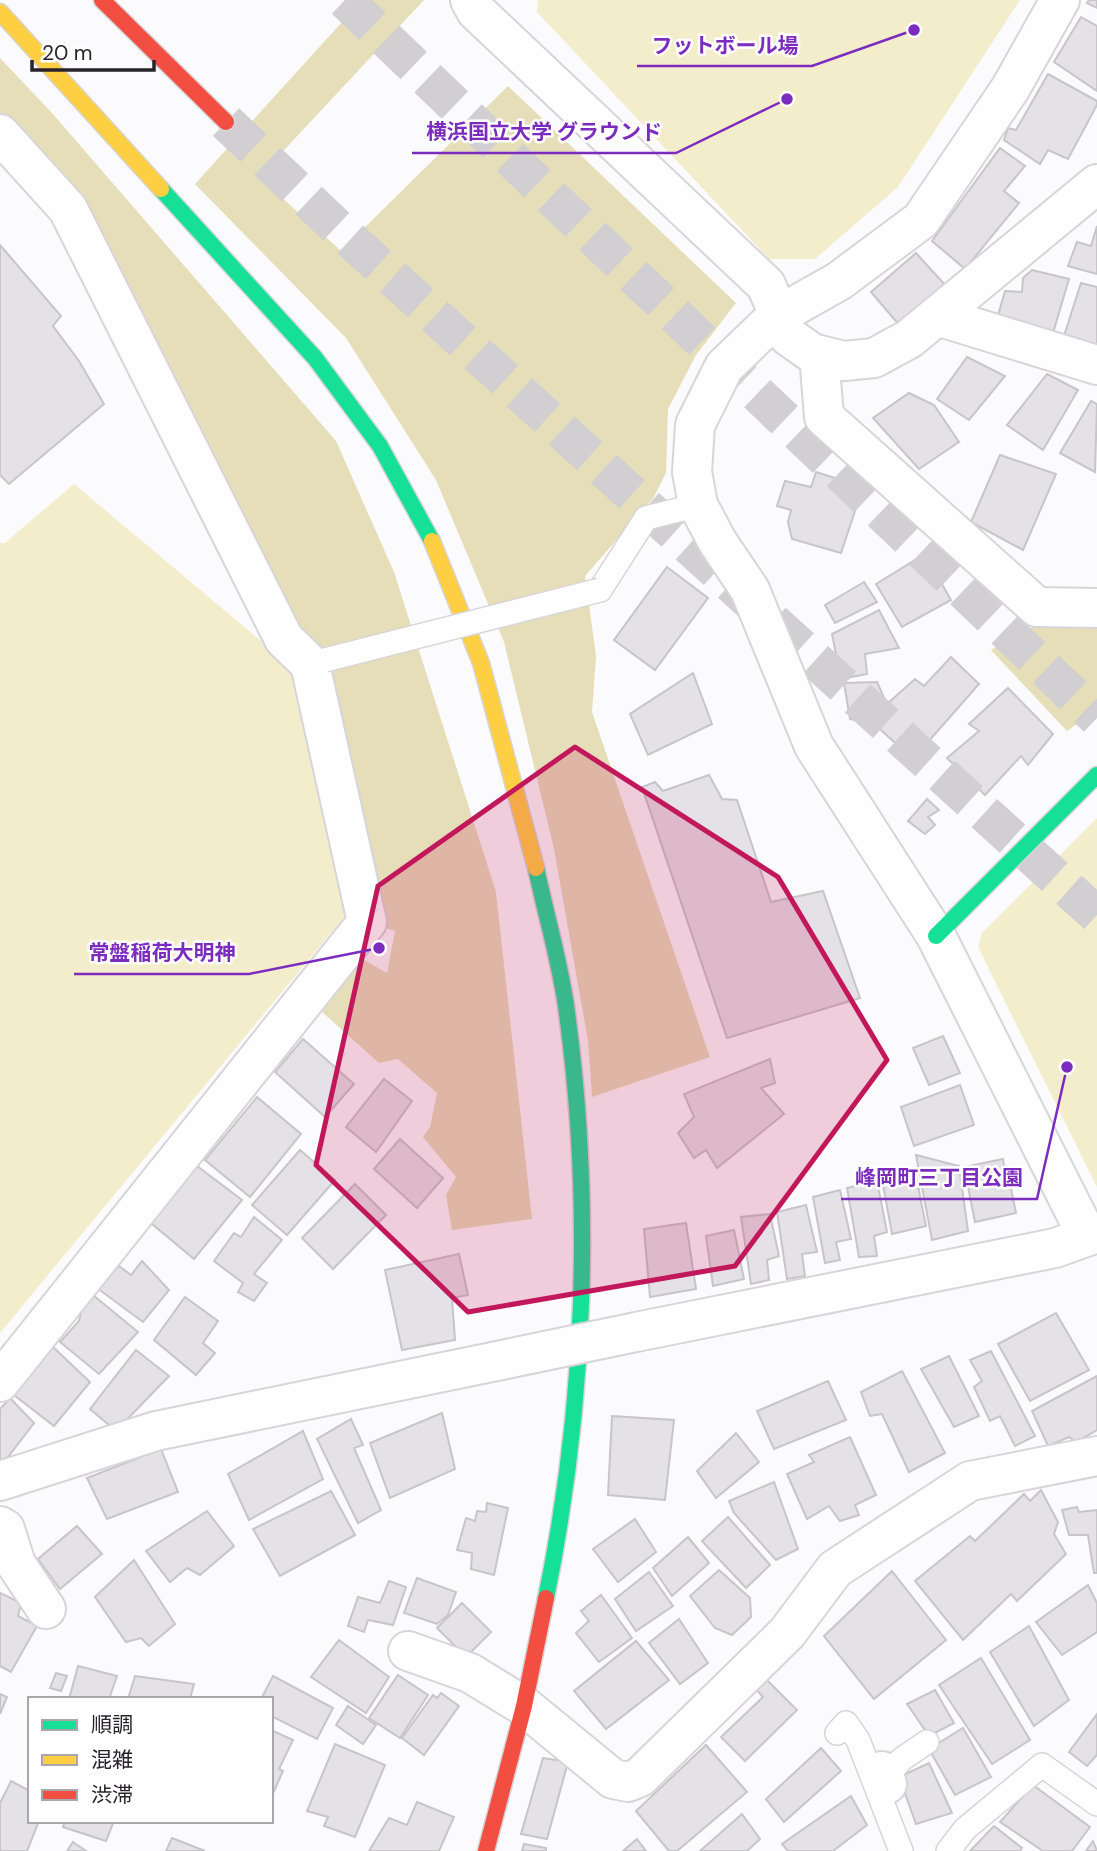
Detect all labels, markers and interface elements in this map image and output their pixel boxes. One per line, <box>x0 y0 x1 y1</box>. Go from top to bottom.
callout: フットボール場 <box>637 24 812 66</box>
scale bar <box>32 28 154 72</box>
text: フットボール場 <box>652 32 799 60</box>
text: 20 m <box>42 39 93 67</box>
callout: 横浜国立大学 グラウンド <box>412 111 676 153</box>
text: 横浜国立大学 グラウンド <box>426 118 662 146</box>
callout: 常盤稲荷大明神 <box>74 932 249 974</box>
text: 常盤稲荷大明神 <box>89 939 236 967</box>
callout: 峰岡町三丁目公園 <box>841 1157 1037 1199</box>
text: 峰岡町三丁目公園 <box>855 1164 1023 1192</box>
legend <box>28 1697 273 1823</box>
text: 順調 <box>91 1711 133 1739</box>
text: 混雑 <box>91 1746 133 1774</box>
text: 渋滞 <box>91 1781 133 1809</box>

